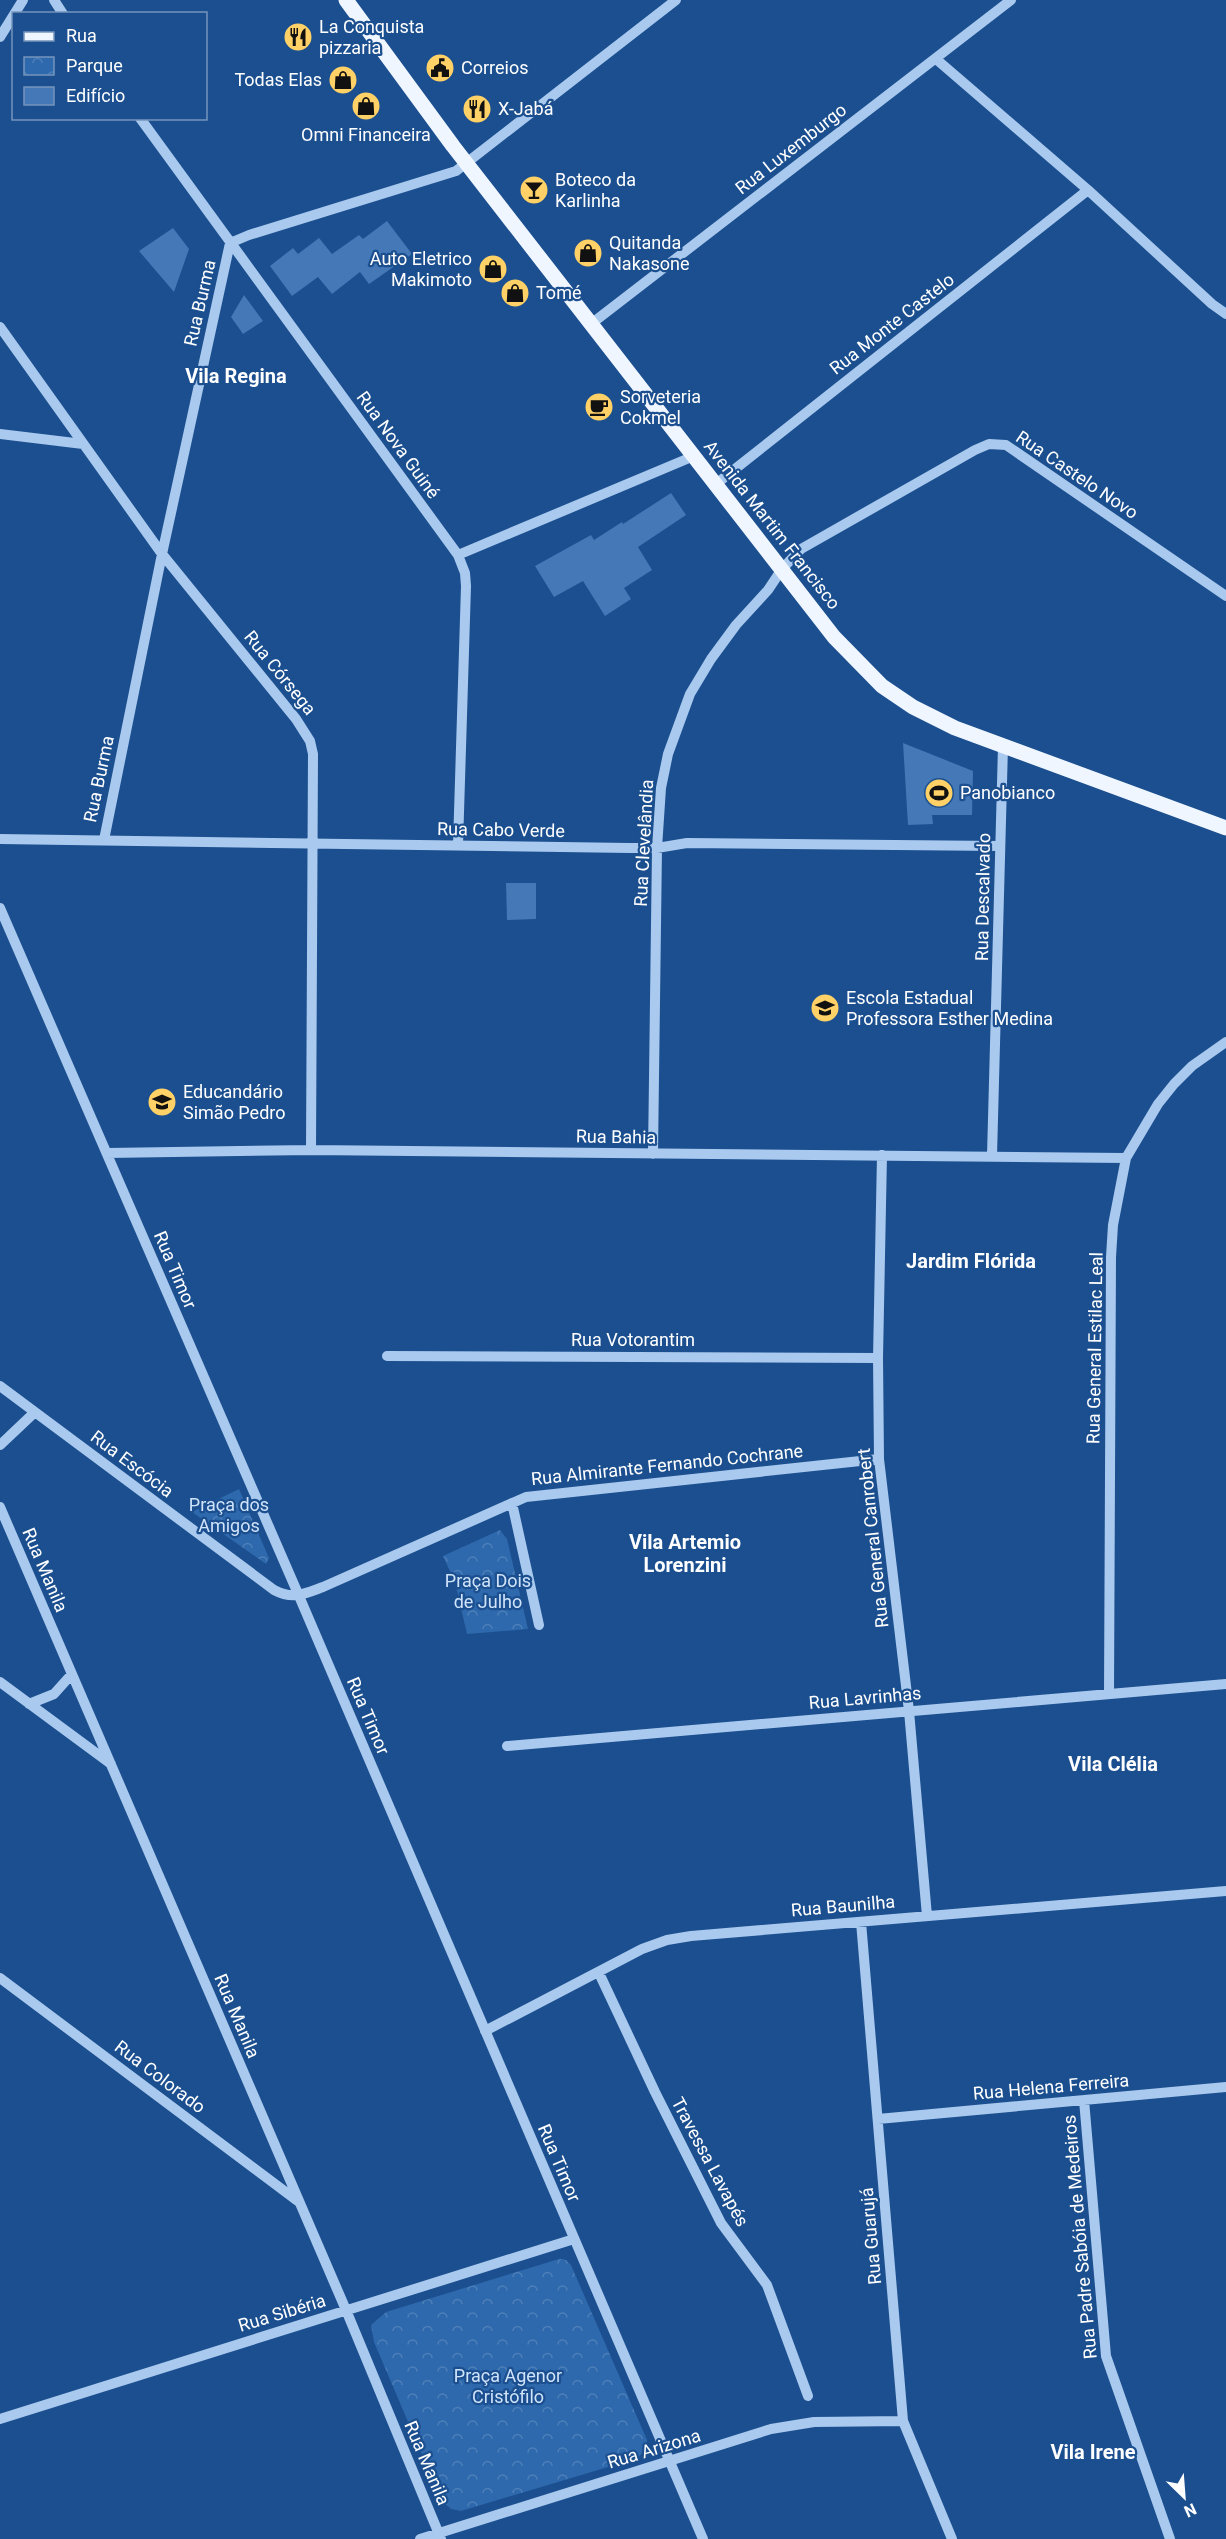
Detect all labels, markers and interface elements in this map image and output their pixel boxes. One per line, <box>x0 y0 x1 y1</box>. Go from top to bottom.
legend <box>12 12 207 120</box>
place label: La Conquista pizzaria <box>319 16 424 58</box>
restaurant icon: La Conquista pizzaria <box>282 21 314 53</box>
text: Rua <box>66 25 97 46</box>
public building icon: Correios <box>424 52 456 84</box>
text: Parque <box>66 55 123 76</box>
place label: Correios <box>461 57 529 78</box>
shop icon: Todas Elas <box>327 64 359 96</box>
place label: Todas Elas <box>234 69 322 90</box>
text: Edifício <box>66 85 125 106</box>
shop icon: Omni Financeira <box>350 90 382 122</box>
restaurant icon: X-Jabá <box>461 93 493 125</box>
place label: X-Jabá <box>498 98 553 119</box>
street label: Rua Luxemburgo <box>731 99 850 198</box>
place label: Omni Financeira <box>301 124 431 145</box>
place label: Boteco da Karlinha <box>555 169 636 211</box>
bar icon: Boteco da Karlinha <box>518 174 550 206</box>
place label: Quitanda Nakasone <box>609 232 690 274</box>
shop icon: Quitanda Nakasone <box>572 237 604 269</box>
place label: Auto Eletrico Makimoto <box>370 248 472 290</box>
shop icon: Auto Eletrico Makimoto <box>477 253 509 285</box>
street label: Rua Burma <box>179 258 220 348</box>
street label: Rua Monte Castelo <box>825 269 958 379</box>
shop icon: Tomé <box>499 277 531 309</box>
place label: Tomé <box>536 282 581 303</box>
district label: Vila Regina <box>185 364 287 388</box>
place label: Sorveteria Cokmel <box>620 386 701 428</box>
street label: Rua Nova Guiné <box>353 387 444 502</box>
cafe icon: Sorveteria Cokmel <box>583 391 615 423</box>
street label: Rua Castelo Novo <box>1012 426 1142 523</box>
street label: Avenida Martim Francisco <box>700 436 845 613</box>
street label: Rua Córsega <box>240 626 321 719</box>
street label: Rua Burma <box>79 734 118 824</box>
sports icon: Panobianco <box>923 777 955 809</box>
street label: Rua Clevelândia <box>630 779 657 907</box>
place label: Panobianco <box>960 782 1055 803</box>
street label: Rua Cabo Verde <box>437 818 565 841</box>
street label: Rua Descalvado <box>971 833 994 961</box>
place label: Escola Estadual Professora Esther Medina <box>846 987 1053 1029</box>
school or university icon: Escola Estadual Professora Esther Medina <box>809 992 841 1024</box>
place label: Educandário Simão Pedro <box>183 1081 286 1123</box>
school or university icon: Educandário Simão Pedro <box>146 1086 178 1118</box>
street label: Rua Bahia <box>576 1125 656 1148</box>
street label: Rua Timor <box>150 1228 201 1312</box>
district label: Jardim Flórida <box>906 1249 1036 1273</box>
street label: Rua General Estilac Leal <box>1082 1252 1107 1444</box>
street label: Rua Votorantim <box>571 1329 695 1350</box>
street label: Rua Escócia <box>87 1426 178 1501</box>
street label: Rua Almirante Fernando Cochrane <box>530 1440 804 1489</box>
street label: Rua General Canrobert <box>853 1447 892 1629</box>
park label: Praça dos Amigos <box>189 1494 269 1536</box>
street label: Rua Manila <box>18 1525 73 1615</box>
district label: Vila Artemio Lorenzini <box>629 1530 741 1577</box>
park label: Praça Dois de Julho <box>445 1570 531 1612</box>
street label: Rua Timor <box>343 1674 394 1758</box>
street label: Rua Lavrinhas <box>808 1682 922 1713</box>
district label: Vila Clélia <box>1068 1752 1158 1776</box>
street label: Rua Baunilha <box>790 1890 896 1921</box>
street label: Rua Manila <box>210 1971 265 2061</box>
street label: Rua Colorado <box>111 2036 210 2117</box>
street label: Rua Helena Ferreira <box>972 2069 1130 2104</box>
street label: Travessa Lavapés <box>668 2094 753 2230</box>
street label: Rua Padre Sabóia de Medeiros <box>1058 2114 1101 2360</box>
street label: Rua Timor <box>534 2121 585 2205</box>
street label: Rua Guarujá <box>856 2187 885 2285</box>
street label: Rua Sibéria <box>236 2289 328 2336</box>
park label: Praça Agenor Cristófilo <box>454 2365 562 2407</box>
street label: Rua Manila <box>400 2418 455 2508</box>
street label: Rua Arizona <box>605 2424 703 2473</box>
district label: Vila Irene <box>1050 2440 1136 2464</box>
north arrow <box>1154 2467 1214 2527</box>
text: N <box>1181 2499 1199 2521</box>

